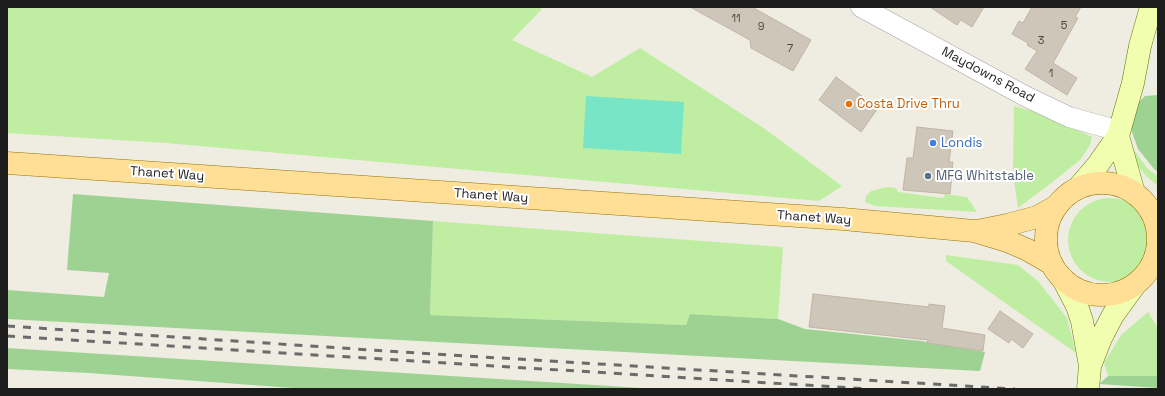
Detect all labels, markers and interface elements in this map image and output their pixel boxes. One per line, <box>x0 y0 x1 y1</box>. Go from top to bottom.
house number: 11 <box>731 12 741 26</box>
house number: 5 <box>1061 19 1067 33</box>
house number: 9 <box>758 20 764 34</box>
house number: 3 <box>1038 34 1044 48</box>
house number: 7 <box>787 42 793 56</box>
street label: Maydowns Road <box>939 44 1037 106</box>
house number: 1 <box>1049 67 1053 81</box>
place label: Costa Drive Thru <box>857 96 960 112</box>
marker: Costa Drive Thru <box>844 99 854 109</box>
place label: Londis <box>941 135 982 151</box>
marker: Londis <box>928 138 938 148</box>
street label: Thanet Way <box>129 164 205 184</box>
place label: MFG Whitstable <box>936 168 1034 184</box>
marker: MFG Whitstable <box>923 171 933 181</box>
street label: Thanet Way <box>453 186 529 206</box>
street label: Thanet Way <box>776 208 852 228</box>

